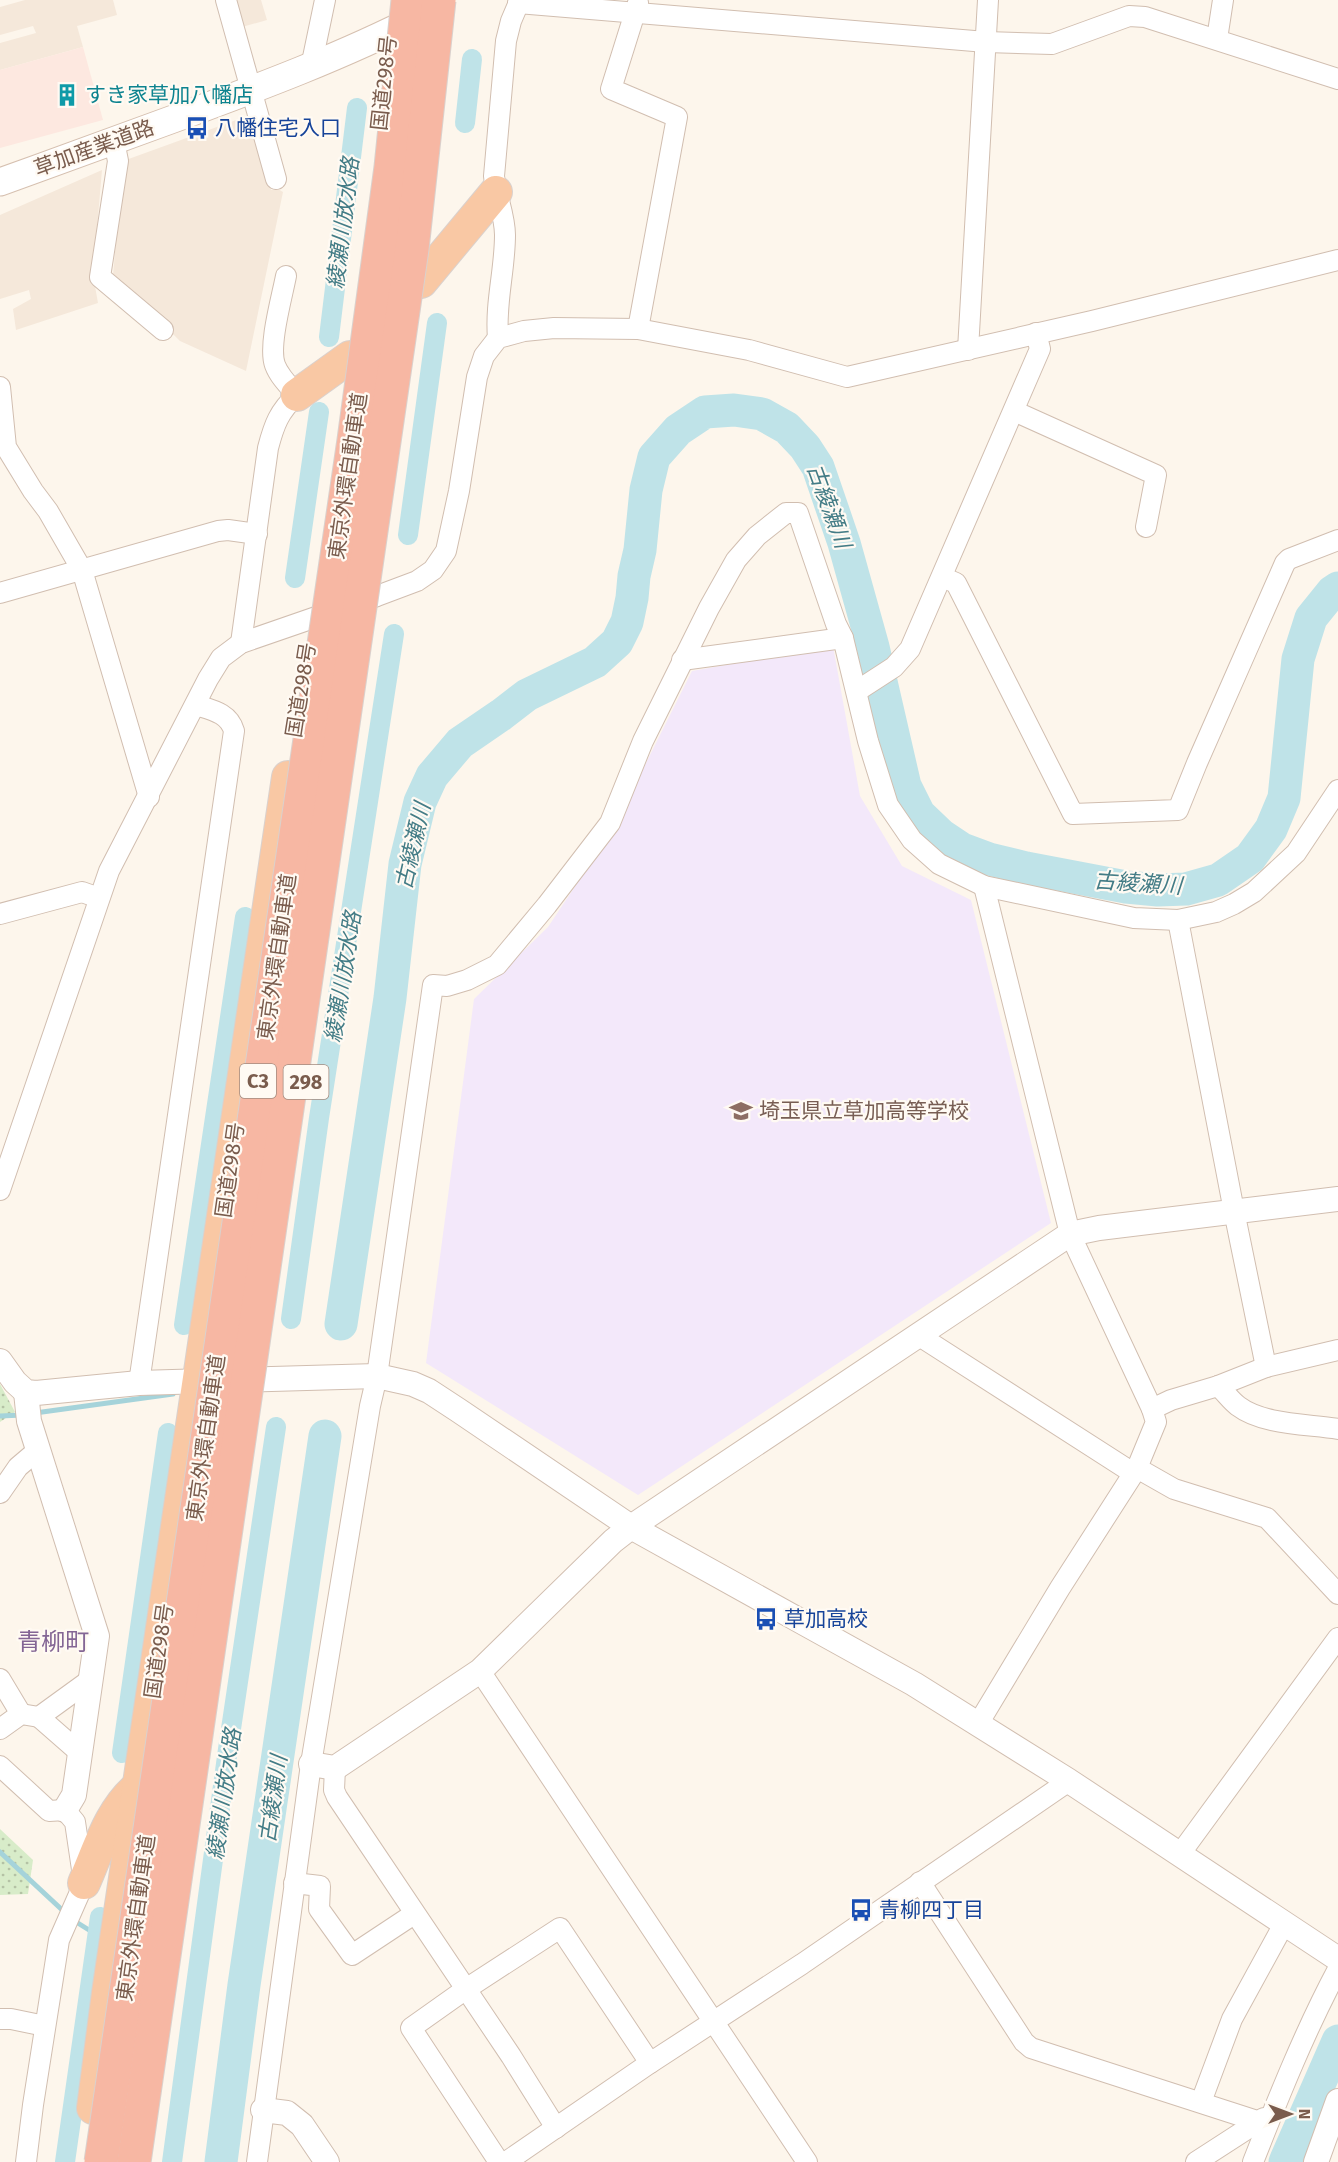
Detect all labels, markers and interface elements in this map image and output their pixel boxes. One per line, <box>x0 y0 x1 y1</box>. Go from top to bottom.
street label: 国道298号 <box>366 34 402 132</box>
building icon: すき家草加八幡店 <box>54 82 80 108</box>
place label: すき家草加八幡店 <box>85 82 253 108</box>
street label: 草加産業道路 <box>30 114 158 182</box>
bus stop icon: 八幡住宅入口 <box>184 115 210 141</box>
place label: 八幡住宅入口 <box>215 115 341 141</box>
water label: 綾瀬川放水路 <box>322 154 365 290</box>
street label: 東京外環自動車道 <box>323 391 373 561</box>
water label: 古綾瀬川 <box>801 460 857 554</box>
street label: 国道298号 <box>281 641 321 739</box>
water label: 古綾瀬川 <box>390 798 437 892</box>
water label: 古綾瀬川 <box>1093 866 1185 900</box>
street label: 東京外環自動車道 <box>252 872 302 1042</box>
water label: 綾瀬川放水路 <box>319 908 367 1044</box>
road number: C3 <box>240 1064 276 1098</box>
road number: 298 <box>284 1065 328 1099</box>
school or university icon: 埼玉県立草加高等学校 <box>728 1098 754 1124</box>
place label: 埼玉県立草加高等学校 <box>759 1098 969 1124</box>
street label: 国道298号 <box>210 1121 250 1219</box>
street label: 東京外環自動車道 <box>181 1353 231 1523</box>
street label: 国道298号 <box>139 1602 179 1700</box>
bus stop icon: 草加高校 <box>753 1606 779 1632</box>
place label: 草加高校 <box>784 1606 868 1632</box>
district label: 青柳町 <box>17 1628 89 1656</box>
water label: 綾瀬川放水路 <box>201 1725 247 1861</box>
water label: 古綾瀬川 <box>254 1752 293 1844</box>
street label: 東京外環自動車道 <box>111 1833 161 2003</box>
bus stop icon: 青柳四丁目 <box>848 1897 874 1923</box>
place label: 青柳四丁目 <box>879 1897 984 1923</box>
north arrow <box>1260 2084 1320 2144</box>
text: N <box>1295 2109 1314 2119</box>

